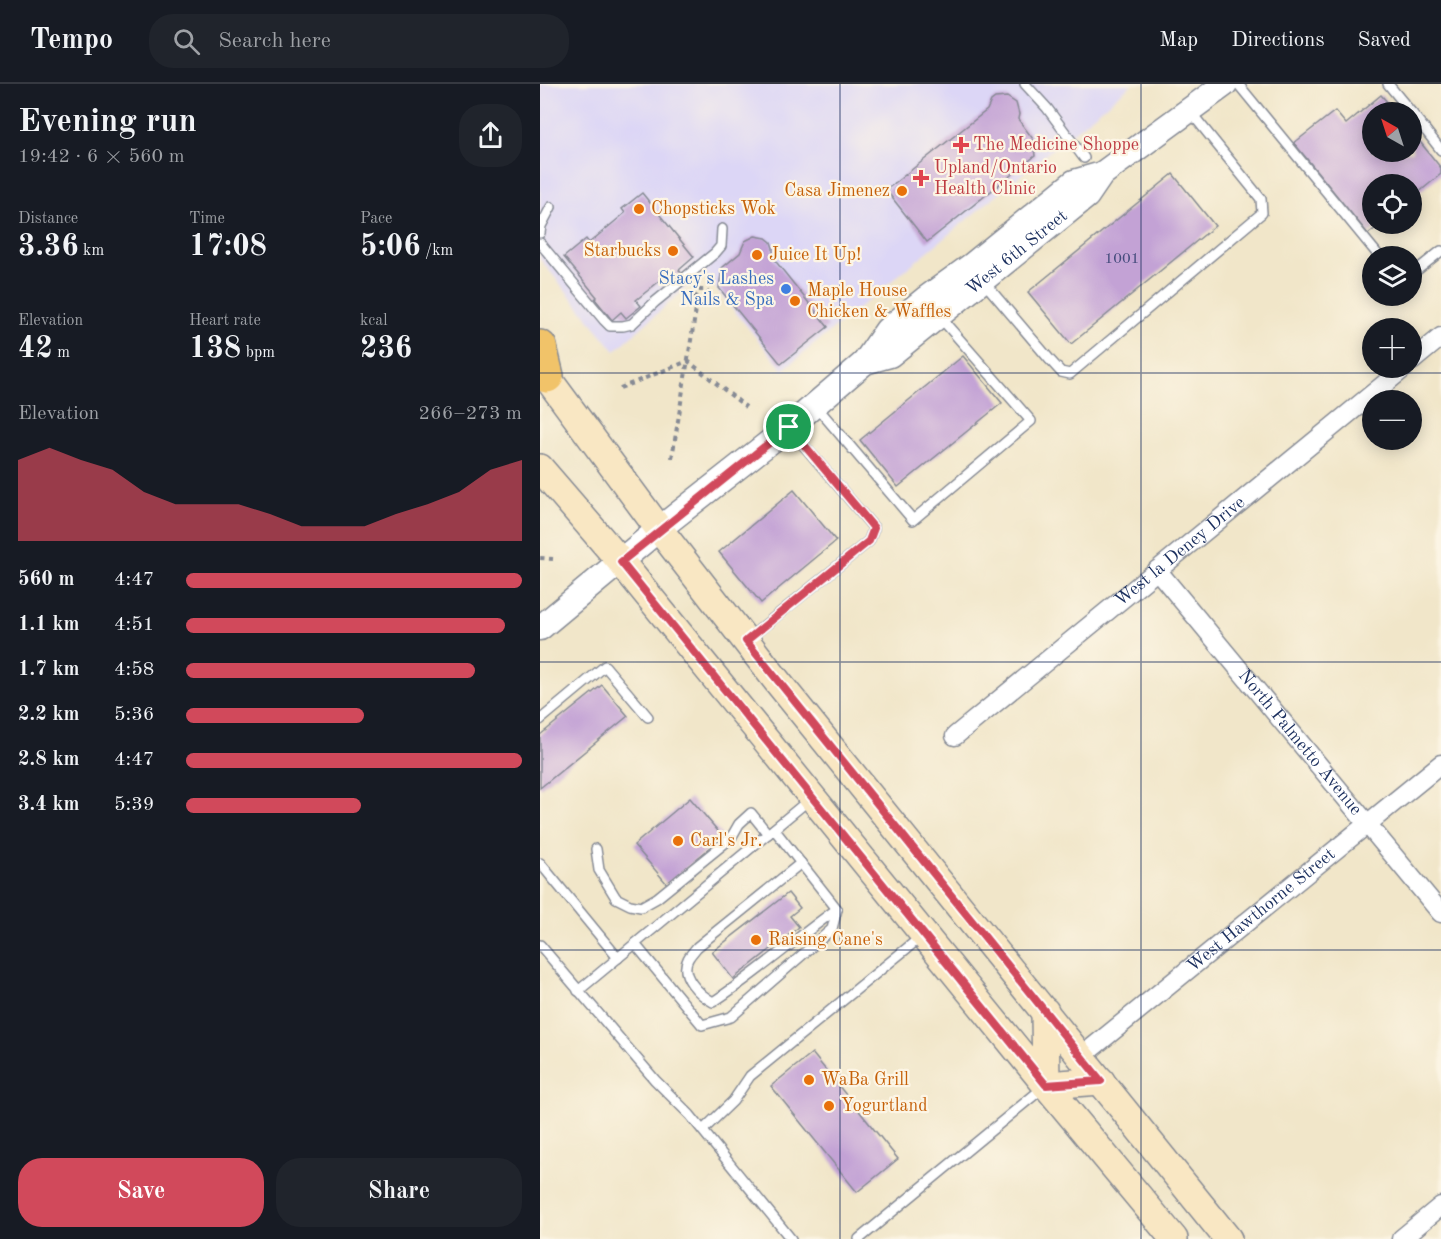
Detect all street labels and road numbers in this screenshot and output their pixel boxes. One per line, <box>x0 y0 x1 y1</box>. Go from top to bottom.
street label: West 6th Street <box>963 207 1071 299</box>
street label: West la Deney Drive <box>1112 493 1248 610</box>
street label: North Palmetto Avenue <box>1235 666 1365 819</box>
street label: West Hawthorne Street <box>1184 845 1339 976</box>

